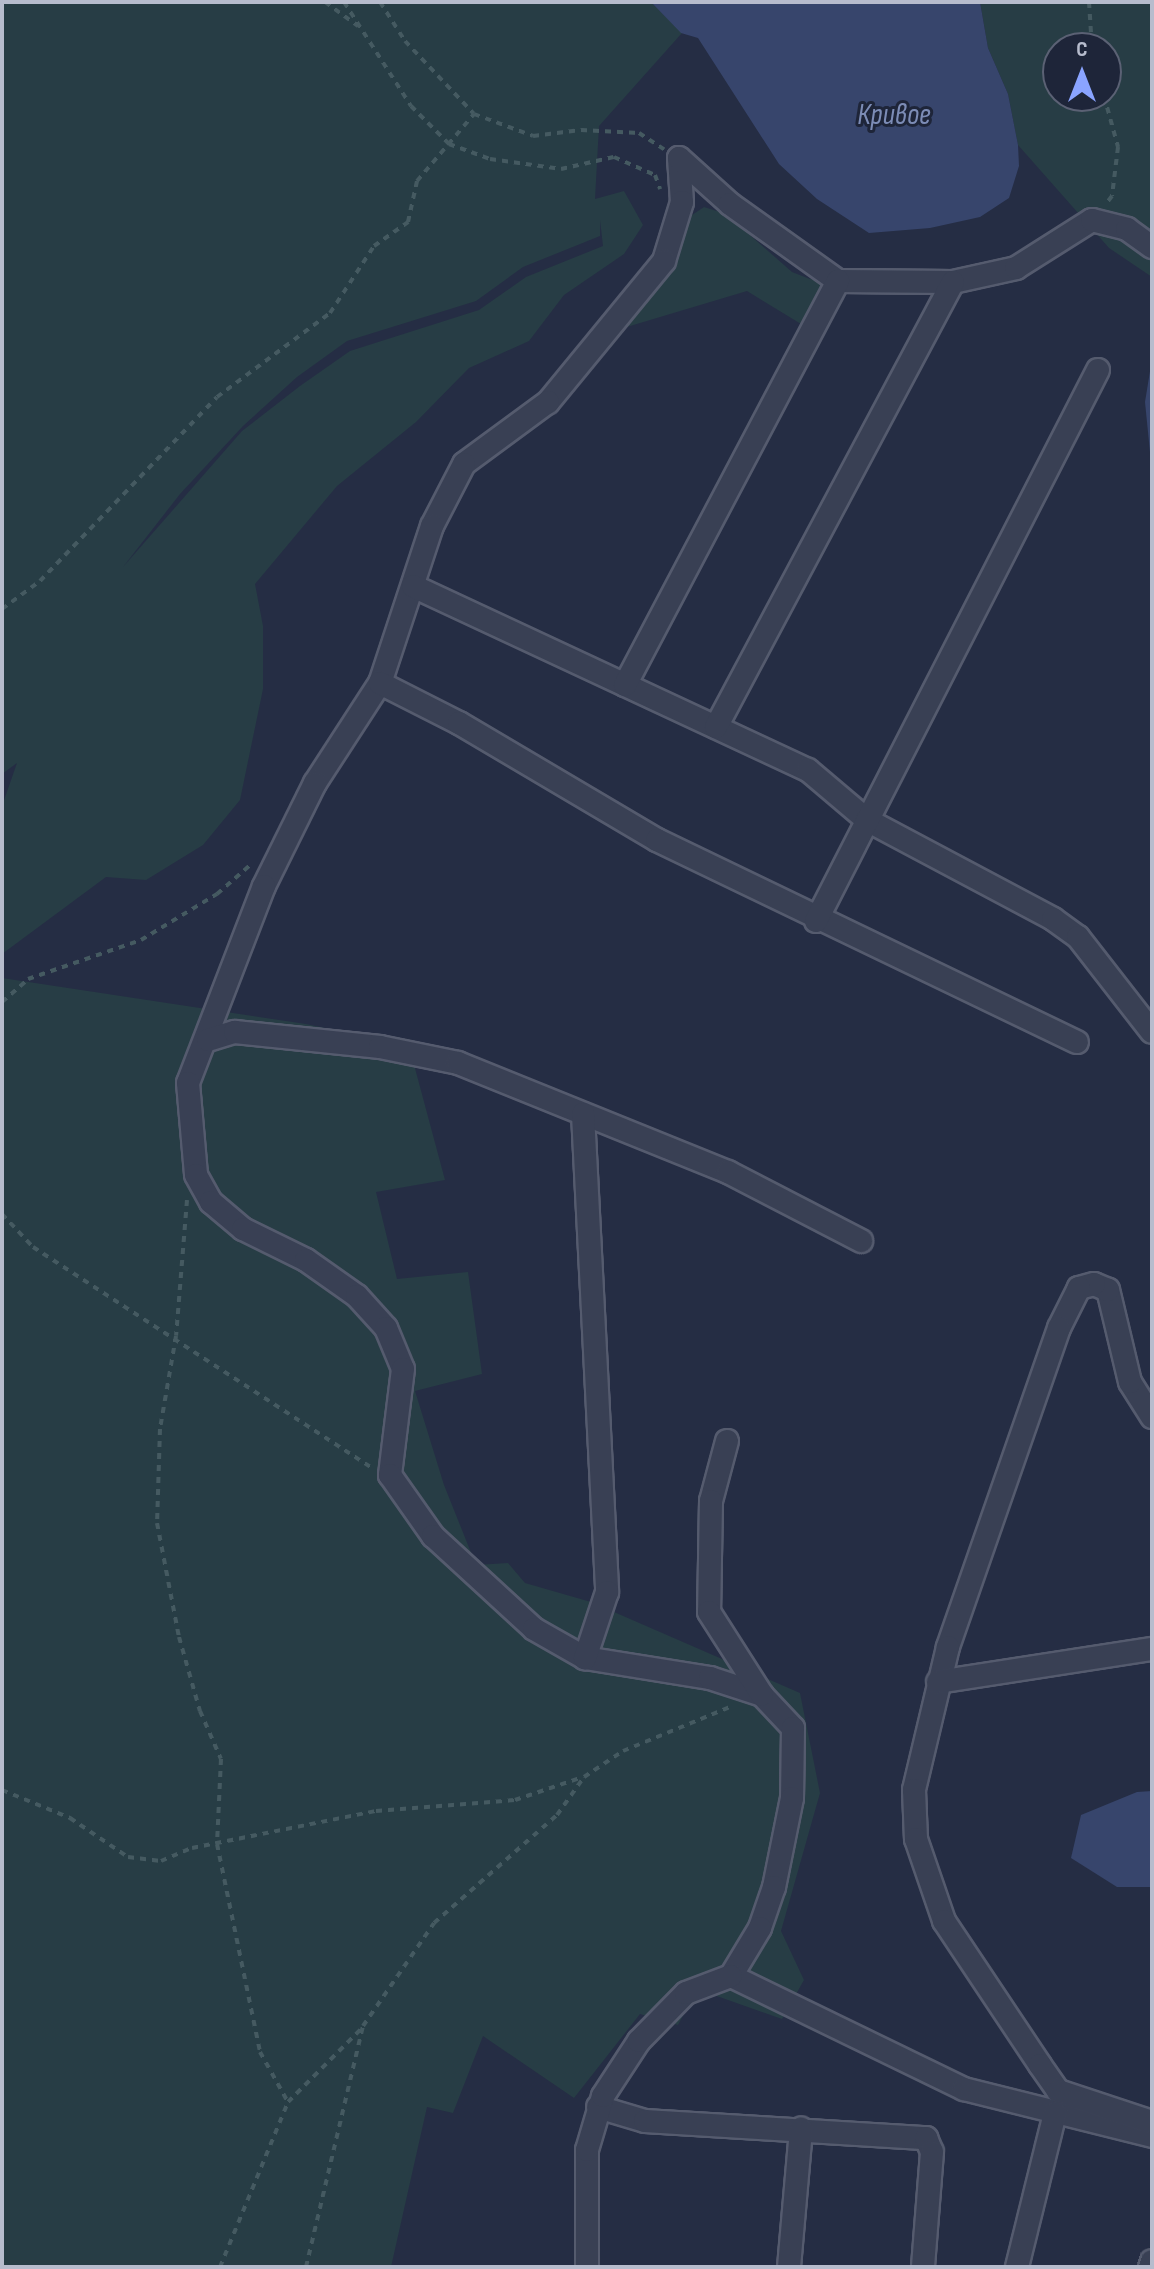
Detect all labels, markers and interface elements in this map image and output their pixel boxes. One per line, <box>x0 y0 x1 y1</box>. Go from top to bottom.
north arrow <box>1042 32 1122 112</box>
text: С <box>1076 36 1088 63</box>
water label: Кривое <box>857 97 931 133</box>

